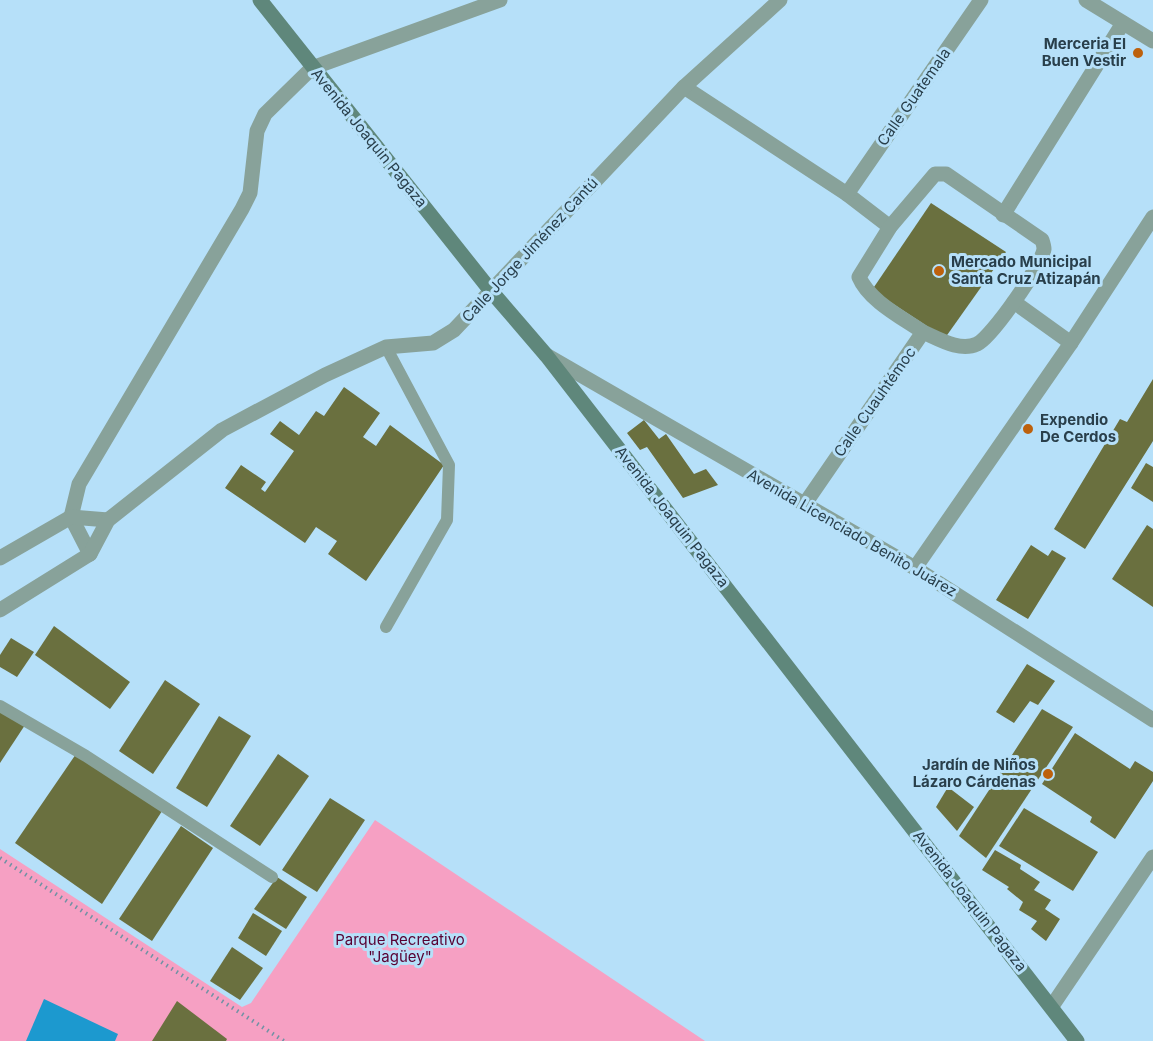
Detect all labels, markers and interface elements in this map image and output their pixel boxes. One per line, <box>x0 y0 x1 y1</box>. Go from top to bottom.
place label: Merceria El Buen Vestir <box>1042 34 1126 70</box>
street label: Calle Guatemala <box>873 44 954 149</box>
marker: Merceria El Buen Vestir <box>1131 46 1145 60</box>
street label: Avenida Joaquin Pagaza <box>307 64 431 211</box>
street label: Calle Jorge Jiménez Cantú <box>458 173 602 326</box>
place label: Mercado Municipal Santa Cruz Atizapán <box>951 252 1101 288</box>
marker: Mercado Municipal Santa Cruz Atizapán <box>932 264 946 278</box>
street label: Calle Cuauhtémoc <box>830 343 920 460</box>
place label: Expendio De Cerdos <box>1040 410 1116 446</box>
marker: Expendio De Cerdos <box>1021 422 1035 436</box>
street label: Avenida Joaquin Pagaza <box>611 442 733 591</box>
street label: Avenida Licenciado Benito Juárez <box>744 465 960 601</box>
place label: Jardín de Niños Lázaro Cárdenas <box>913 755 1036 791</box>
marker: Jardín de Niños Lázaro Cárdenas <box>1041 767 1055 781</box>
street label: Avenida Joaquin Pagaza <box>909 826 1031 975</box>
park label: Parque Recreativo "Jagüey" <box>335 930 465 966</box>

